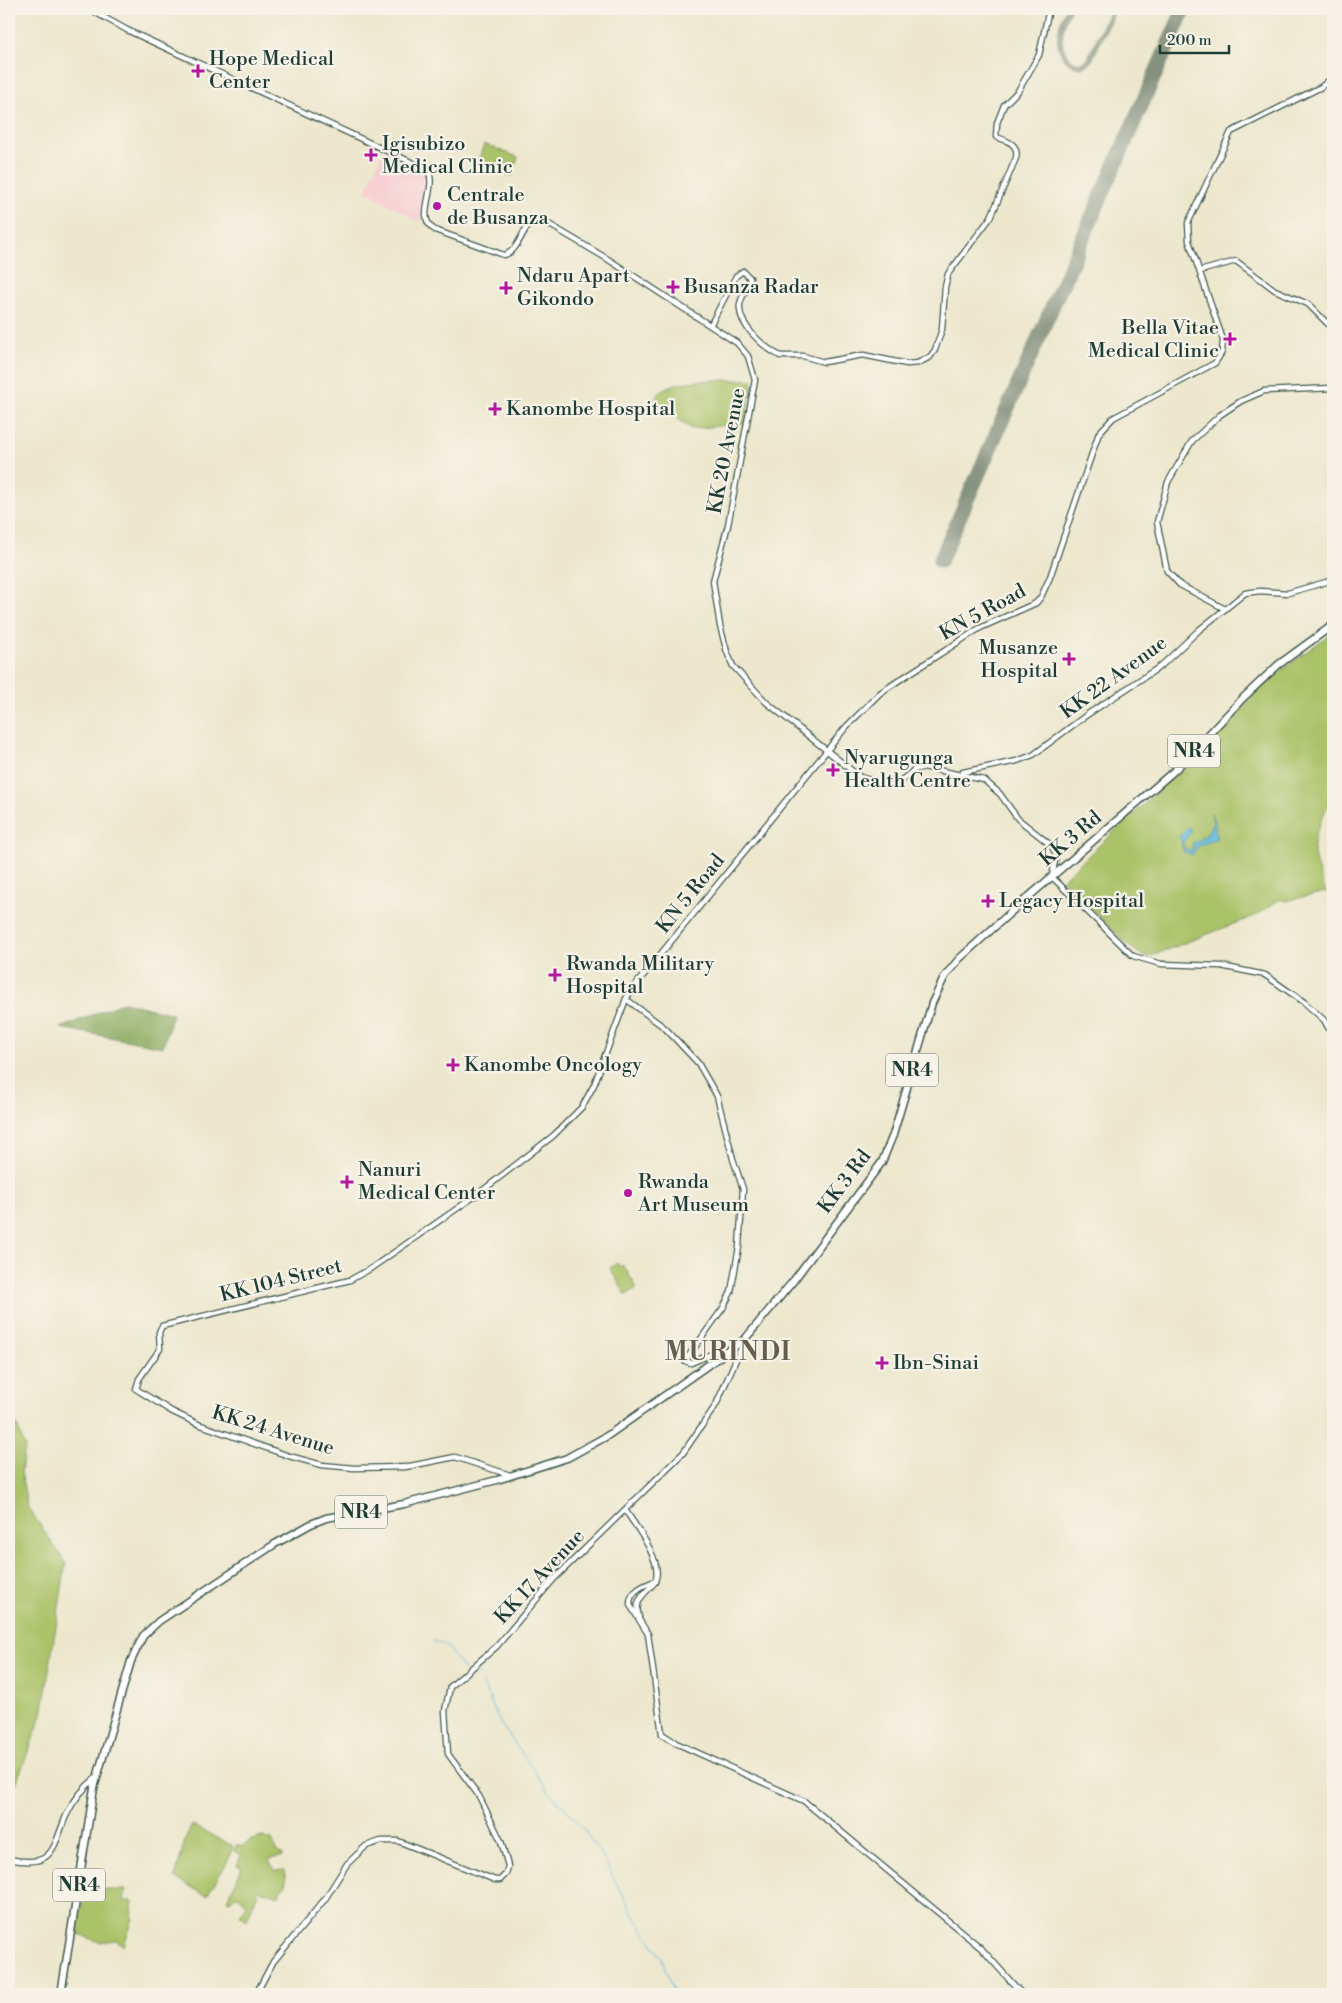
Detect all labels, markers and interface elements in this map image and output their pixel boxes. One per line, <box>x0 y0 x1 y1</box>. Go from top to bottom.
scale bar <box>1160 22 1228 54</box>
text: 200 m <box>1167 31 1212 50</box>
place label: Hope Medical Center <box>209 47 334 95</box>
marker: Hope Medical Center <box>191 64 205 78</box>
place label: Igisubizo Medical Clinic <box>382 132 513 180</box>
marker: Igisubizo Medical Clinic <box>364 148 378 162</box>
place label: Centrale de Busanza <box>447 183 549 231</box>
marker: Centrale de Busanza <box>431 200 443 212</box>
place label: Ndaru Apart Gikondo <box>517 264 630 312</box>
place label: Busanza Radar <box>683 275 819 300</box>
marker: Busanza Radar <box>666 280 680 294</box>
marker: Ndaru Apart Gikondo <box>499 281 513 295</box>
place label: Bella Vitae Medical Clinic <box>1088 316 1219 364</box>
marker: Bella Vitae Medical Clinic <box>1223 332 1237 346</box>
street label: KK 20 Avenue <box>703 386 751 516</box>
place label: Kanombe Hospital <box>506 397 675 422</box>
marker: Kanombe Hospital <box>488 402 502 416</box>
street label: KN 5 Road <box>935 579 1031 647</box>
street label: KK 22 Avenue <box>1056 631 1172 725</box>
place label: Musanze Hospital <box>978 636 1058 684</box>
marker: Musanze Hospital <box>1062 652 1076 666</box>
road number: NR4 <box>1168 734 1220 768</box>
place label: Nyarugunga Health Centre <box>844 746 971 794</box>
marker: Nyarugunga Health Centre <box>826 763 840 777</box>
street label: KK 3 Rd <box>1035 805 1108 872</box>
street label: KN 5 Road <box>651 849 731 939</box>
place label: Legacy Hospital <box>999 889 1144 914</box>
marker: Legacy Hospital <box>981 894 995 908</box>
place label: Rwanda Military Hospital <box>566 952 715 1000</box>
marker: Rwanda Military Hospital <box>548 968 562 982</box>
place label: Kanombe Oncology <box>464 1053 642 1078</box>
road number: NR4 <box>886 1054 938 1086</box>
marker: Kanombe Oncology <box>446 1058 460 1072</box>
street label: KK 3 Rd <box>813 1145 878 1219</box>
place label: Nanuri Medical Center <box>358 1158 496 1206</box>
place label: Rwanda Art Museum <box>637 1170 749 1218</box>
marker: Nanuri Medical Center <box>340 1175 354 1189</box>
marker: Rwanda Art Museum <box>622 1187 634 1199</box>
street label: KK 104 Street <box>217 1254 345 1308</box>
district label: MURINDI <box>664 1337 792 1368</box>
place label: Ibn-Sinai <box>893 1351 979 1376</box>
marker: Ibn-Sinai <box>875 1356 889 1370</box>
street label: KK 24 Avenue <box>209 1401 337 1461</box>
road number: NR4 <box>335 1495 387 1528</box>
street label: KK 17 Avenue <box>490 1524 590 1630</box>
road number: NR4 <box>53 1868 105 1902</box>

